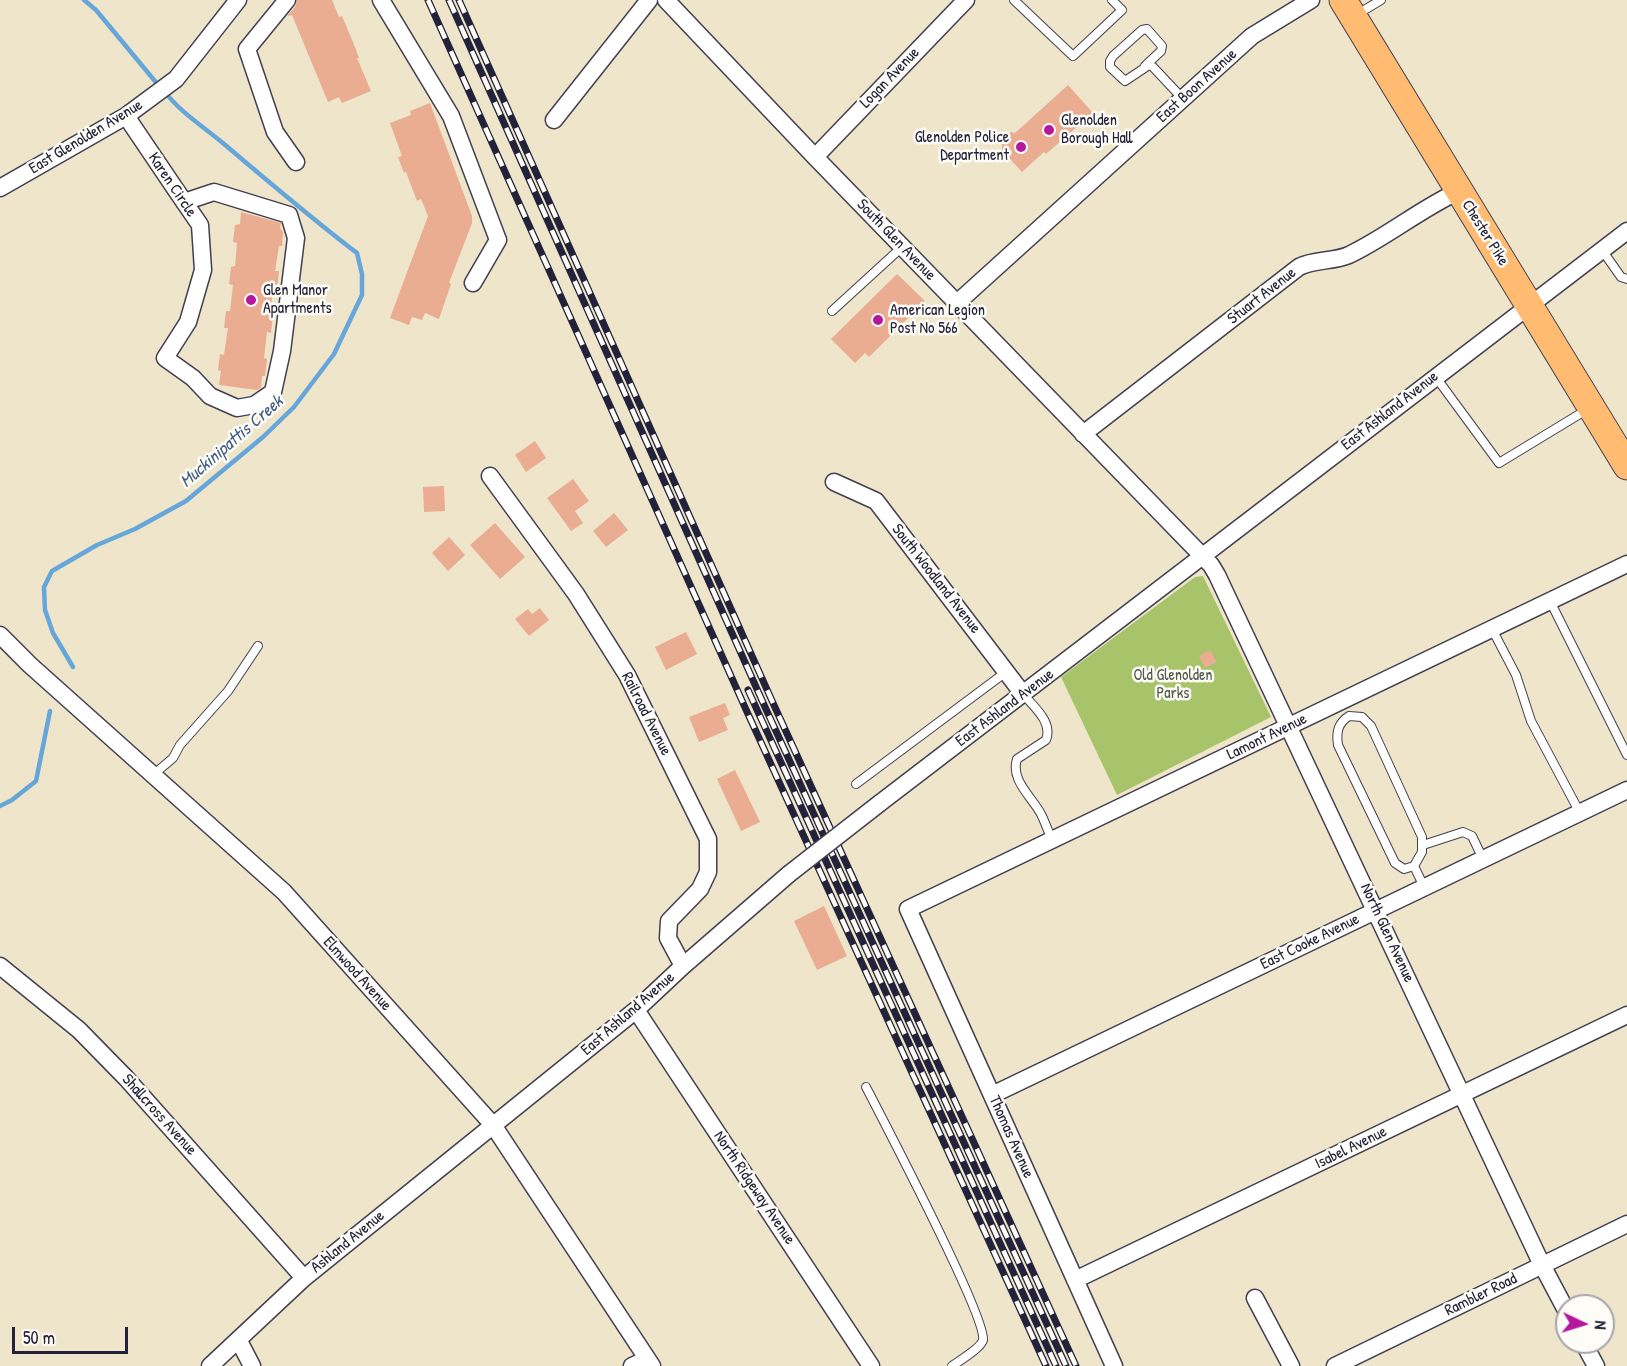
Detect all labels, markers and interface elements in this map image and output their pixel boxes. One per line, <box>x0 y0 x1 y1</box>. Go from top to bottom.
street label: Logan Avenue <box>856 44 924 112</box>
street label: East Boon Avenue <box>1153 45 1241 127</box>
street label: East Glenolden Avenue <box>26 96 146 178</box>
place label: Glenolden Borough Hall <box>1061 111 1133 149</box>
marker: Glenolden Borough Hall <box>1042 123 1056 137</box>
place label: Glenolden Police Department <box>915 128 1009 166</box>
marker: Glenolden Police Department <box>1014 140 1028 154</box>
street label: Karen Circle <box>144 149 200 221</box>
street label: South Glen Avenue <box>852 195 940 285</box>
street label: Chester Pike <box>1457 197 1513 269</box>
street label: Stuart Avenue <box>1224 263 1300 329</box>
place label: Glen Manor Apartments <box>263 281 332 319</box>
marker: Glen Manor Apartments <box>244 293 258 307</box>
place label: American Legion Post No 566 <box>890 301 985 339</box>
marker: American Legion Post No 566 <box>871 313 885 327</box>
street label: East Ashland Avenue <box>1338 367 1442 455</box>
water label: Muckinipattis Creek <box>176 391 288 493</box>
street label: South Woodland Avenue <box>887 521 985 637</box>
street label: East Ashland Avenue <box>952 665 1058 751</box>
park label: Old Glenolden Parks <box>1133 666 1213 704</box>
street label: Railroad Avenue <box>617 669 675 759</box>
street label: Lamont Avenue <box>1224 709 1310 765</box>
street label: North Glen Avenue <box>1356 881 1418 985</box>
street label: East Cooke Avenue <box>1257 910 1363 974</box>
street label: Elmwood Avenue <box>319 933 395 1015</box>
street label: East Ashland Avenue <box>577 968 679 1060</box>
street label: Shallcross Avenue <box>118 1070 200 1160</box>
street label: Thomas Avenue <box>984 1093 1038 1181</box>
street label: Isabel Avenue <box>1312 1122 1390 1174</box>
street label: North Ridgeway Avenue <box>709 1128 799 1248</box>
street label: Ashland Avenue <box>307 1207 389 1277</box>
street label: Rambler Road <box>1442 1269 1520 1321</box>
north arrow <box>1555 1294 1615 1354</box>
scale bar <box>15 1315 130 1353</box>
text: N <box>1590 1320 1612 1330</box>
text: 50 m <box>23 1325 55 1350</box>

